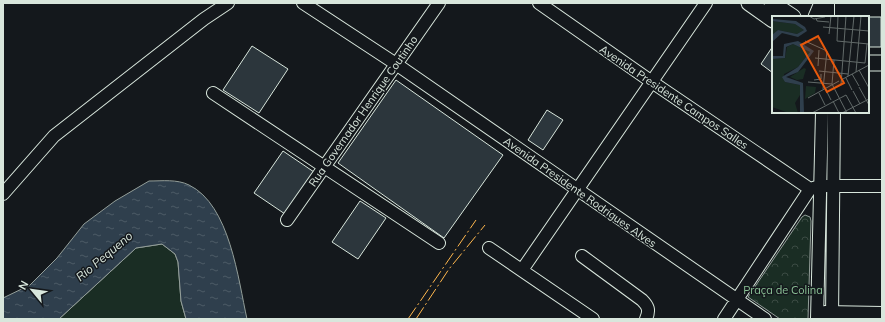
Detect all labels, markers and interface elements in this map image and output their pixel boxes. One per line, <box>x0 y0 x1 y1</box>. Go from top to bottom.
inset map <box>772 16 869 113</box>
street label: Rua Governador Henrique Coutinho <box>305 33 421 189</box>
street label: Avenida Presidente Campos Salles <box>597 42 751 152</box>
street label: Avenida Presidente Rodrigues Alves <box>501 134 659 250</box>
water label: Rio Pequeno <box>72 228 136 284</box>
north arrow <box>12 270 52 310</box>
text: N <box>15 278 31 292</box>
park label: Praça de Colina <box>743 283 823 297</box>

